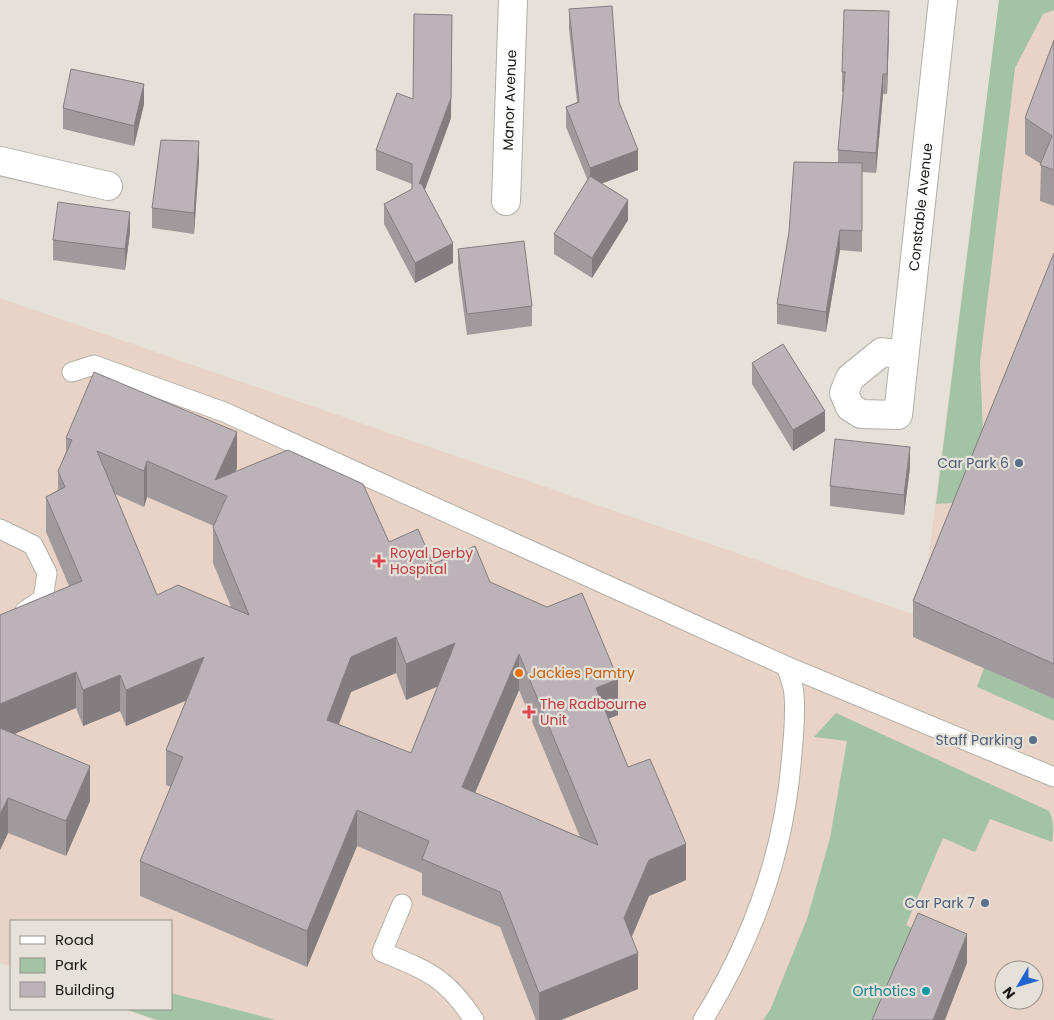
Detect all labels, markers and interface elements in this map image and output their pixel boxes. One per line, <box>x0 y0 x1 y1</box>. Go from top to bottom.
street label: Manor Avenue <box>498 49 521 151</box>
street label: Constable Avenue <box>904 142 937 272</box>
place label: Car Park 6 <box>937 453 1009 473</box>
marker: Car Park 6 <box>1013 457 1025 469</box>
place label: Royal Derby Hospital <box>390 543 473 579</box>
marker: Royal Derby Hospital <box>372 554 386 568</box>
place label: Jackies Pamtry <box>529 663 635 683</box>
marker: Jackies Pamtry <box>513 667 525 679</box>
place label: The Radbourne Unit <box>540 694 647 730</box>
marker: The Radbourne Unit <box>522 705 536 719</box>
place label: Staff Parking <box>935 730 1023 750</box>
marker: Staff Parking <box>1027 734 1039 746</box>
place label: Car Park 7 <box>904 893 975 913</box>
marker: Car Park 7 <box>979 897 991 909</box>
legend <box>10 920 172 1010</box>
text: Road <box>55 929 94 950</box>
text: Park <box>55 954 87 975</box>
north arrow <box>994 960 1044 1010</box>
text: Building <box>55 979 115 1000</box>
place label: Orthotics <box>852 981 916 1001</box>
text: N <box>998 983 1020 1003</box>
marker: Orthotics <box>920 985 932 997</box>

